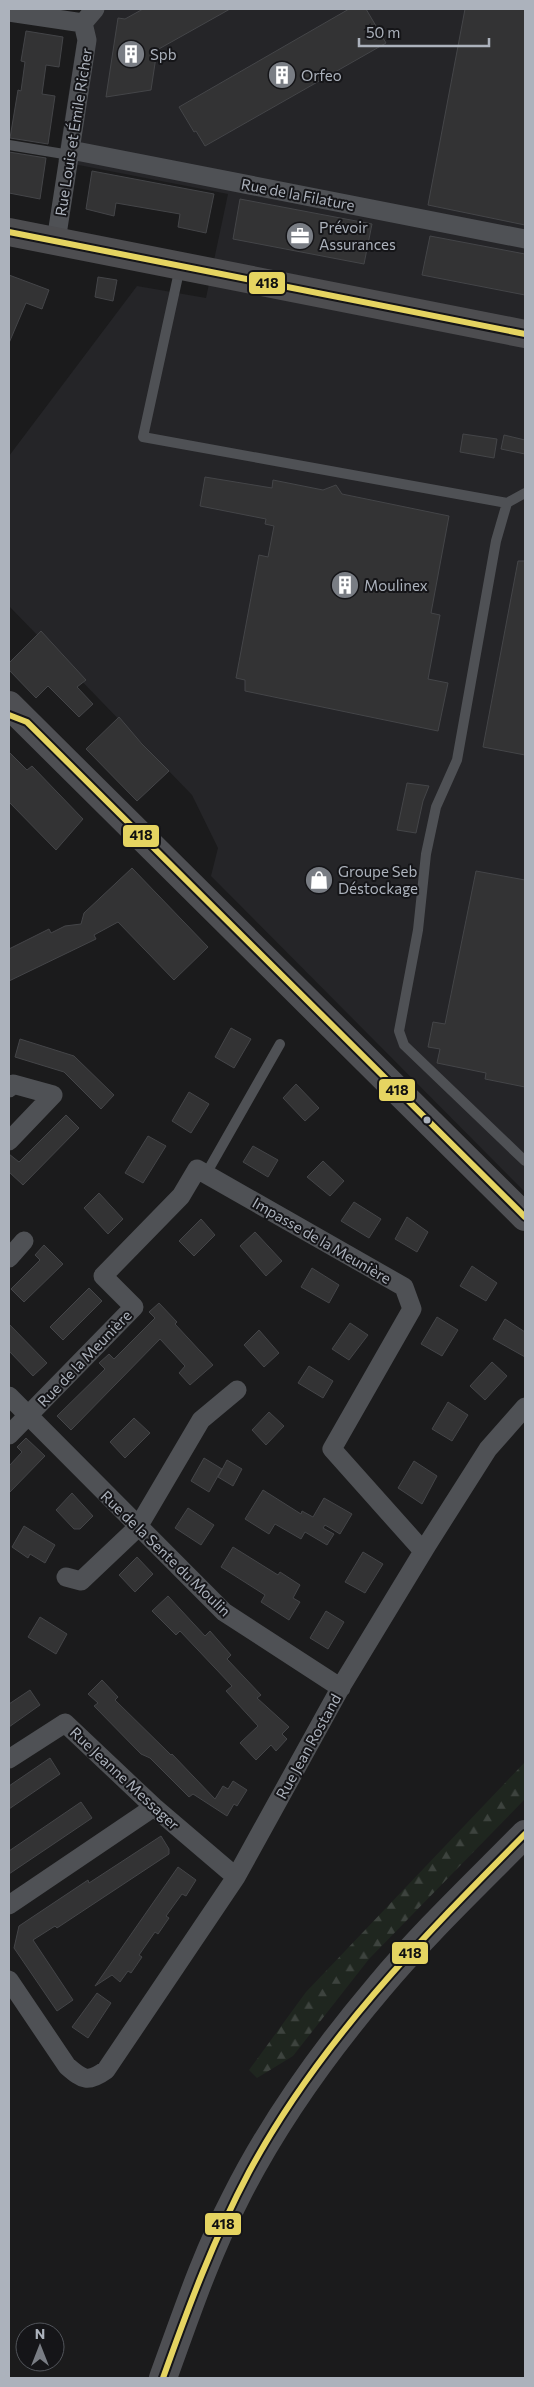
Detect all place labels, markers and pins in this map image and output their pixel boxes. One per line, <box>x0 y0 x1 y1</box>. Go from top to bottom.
building icon: Spb <box>116 39 146 69</box>
place label: Spb <box>150 45 177 63</box>
building icon: Orfeo <box>267 60 297 90</box>
place label: Orfeo <box>301 66 342 84</box>
place label: Prévoir Assurances <box>319 218 396 253</box>
office icon: Prévoir Assurances <box>285 221 315 251</box>
building icon: Moulinex <box>330 570 360 600</box>
place label: Moulinex <box>364 576 428 594</box>
place label: Groupe Seb Déstockage <box>338 862 418 897</box>
shop icon: Groupe Seb Déstockage <box>304 865 334 895</box>
unlabelled marker <box>422 1115 432 1125</box>

